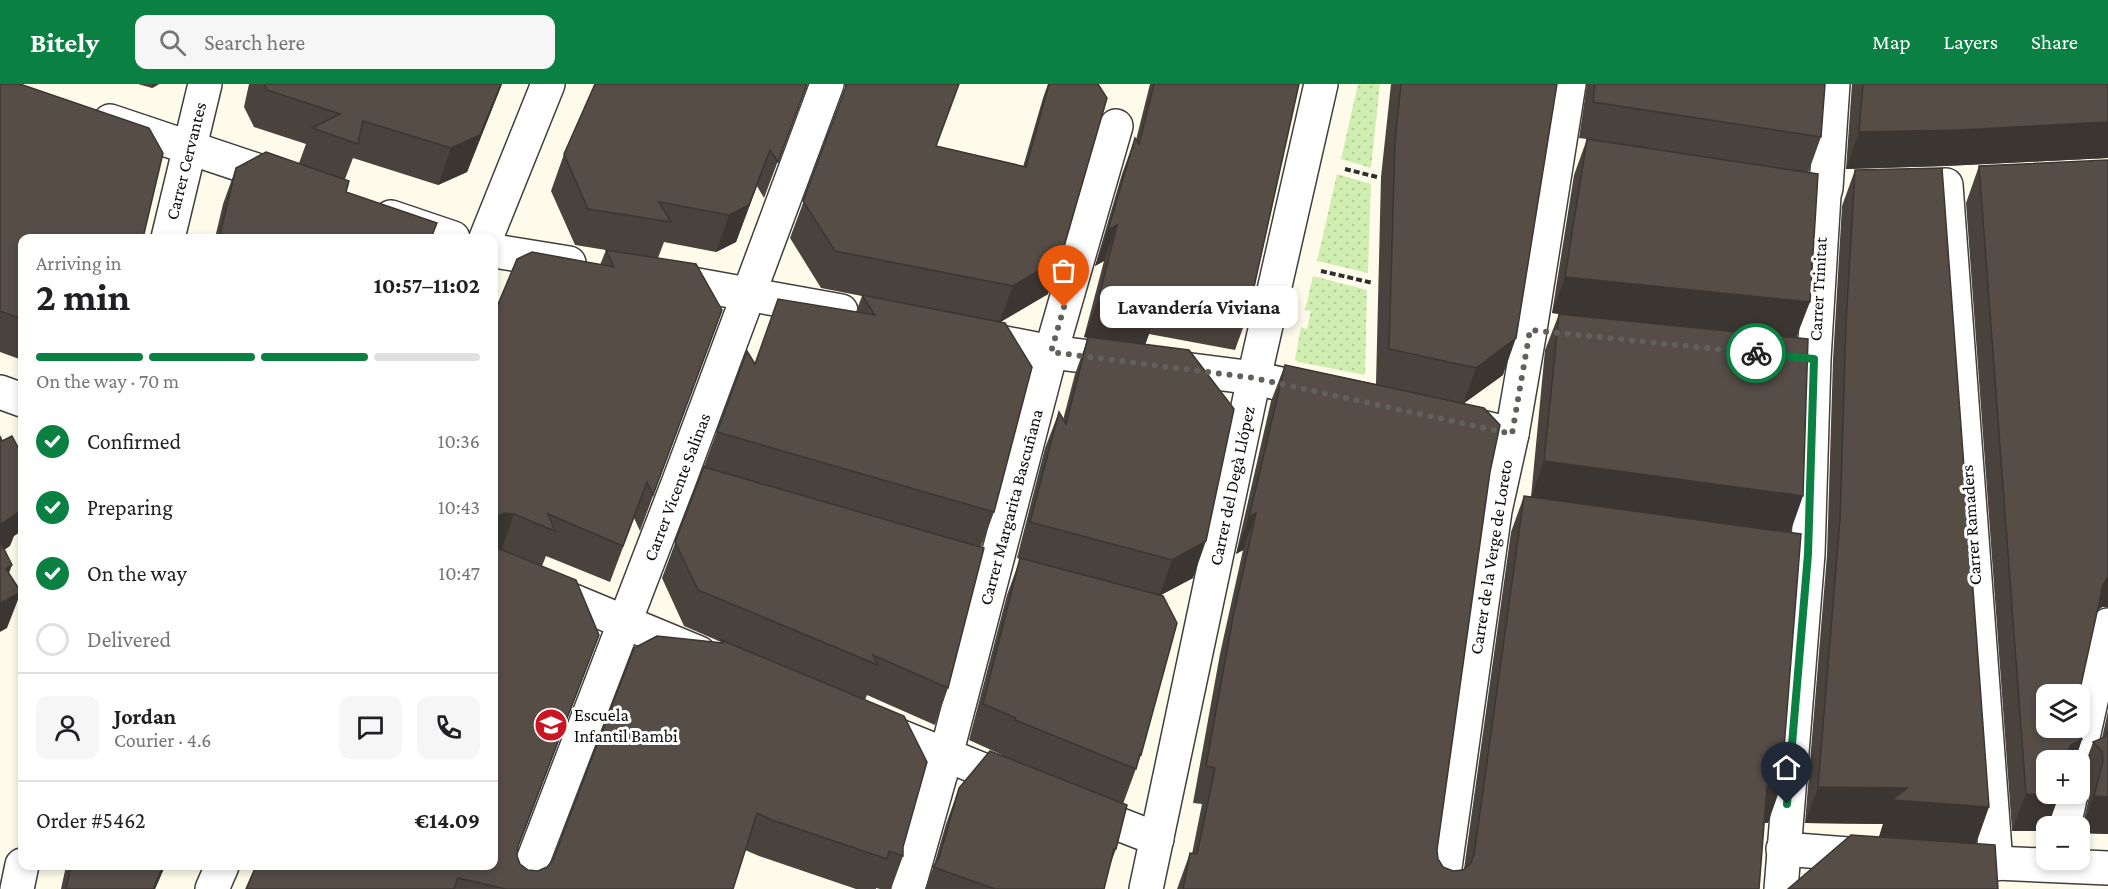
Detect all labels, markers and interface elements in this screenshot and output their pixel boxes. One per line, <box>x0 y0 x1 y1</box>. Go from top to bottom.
search box <box>135 15 555 69</box>
icon: search <box>156 26 189 59</box>
text: Bitely <box>30 27 99 58</box>
text: Search here <box>204 30 305 55</box>
text: Map <box>1872 30 1911 54</box>
text: Layers <box>1944 30 1998 54</box>
text: Share <box>2031 30 2078 54</box>
street label: Carrer Cervantes <box>162 100 210 222</box>
street label: Carrer Trinitat <box>1805 235 1831 342</box>
pin <box>1038 245 1089 307</box>
text: Arriving in <box>36 252 121 274</box>
icon: bag <box>1047 254 1080 287</box>
text: 10:57–11:02 <box>374 273 480 298</box>
text: 2 min <box>36 275 130 318</box>
callout: Lavandería Viviana <box>1100 286 1298 328</box>
text: Lavandería Viviana <box>1118 296 1280 318</box>
courier <box>1726 323 1786 383</box>
icon: bike <box>1740 337 1773 370</box>
text: On the way · 70 m <box>36 370 179 392</box>
street label: Carrer del Degà Llópez <box>1205 404 1259 567</box>
street label: Carrer Margarita Bascuñana <box>975 407 1047 607</box>
street label: Carrer Vicente Salinas <box>640 410 714 564</box>
icon: check <box>36 425 69 458</box>
text: Confirmed <box>87 429 181 454</box>
text: 10:36 <box>438 430 480 452</box>
street label: Carrer de la Verge de Loreto <box>1466 458 1516 656</box>
street label: Carrer Ramaders <box>1957 464 1985 586</box>
icon: check <box>36 491 69 524</box>
text: Preparing <box>87 495 173 520</box>
text: 10:43 <box>438 496 480 518</box>
icon: check <box>36 557 69 590</box>
text: On the way <box>87 561 187 586</box>
text: 10:47 <box>439 562 480 584</box>
text: Delivered <box>87 627 171 652</box>
map controls <box>2036 684 2090 870</box>
button: layers <box>2036 684 2090 738</box>
button: person <box>36 696 99 759</box>
button: chat <box>339 696 402 759</box>
button: phone <box>417 696 480 759</box>
text: Jordan <box>114 704 176 729</box>
place label: Escuela Infantil Bambi <box>574 705 678 746</box>
school or university icon: Escuela Infantil Bambi <box>533 707 569 743</box>
text: Courier · 4.6 <box>114 729 212 751</box>
pin <box>1761 742 1812 804</box>
button: + <box>2036 750 2090 804</box>
icon: home <box>1770 751 1803 784</box>
text: Order #5462 <box>36 808 145 833</box>
text: €14.09 <box>415 808 480 833</box>
button: − <box>2036 816 2090 870</box>

